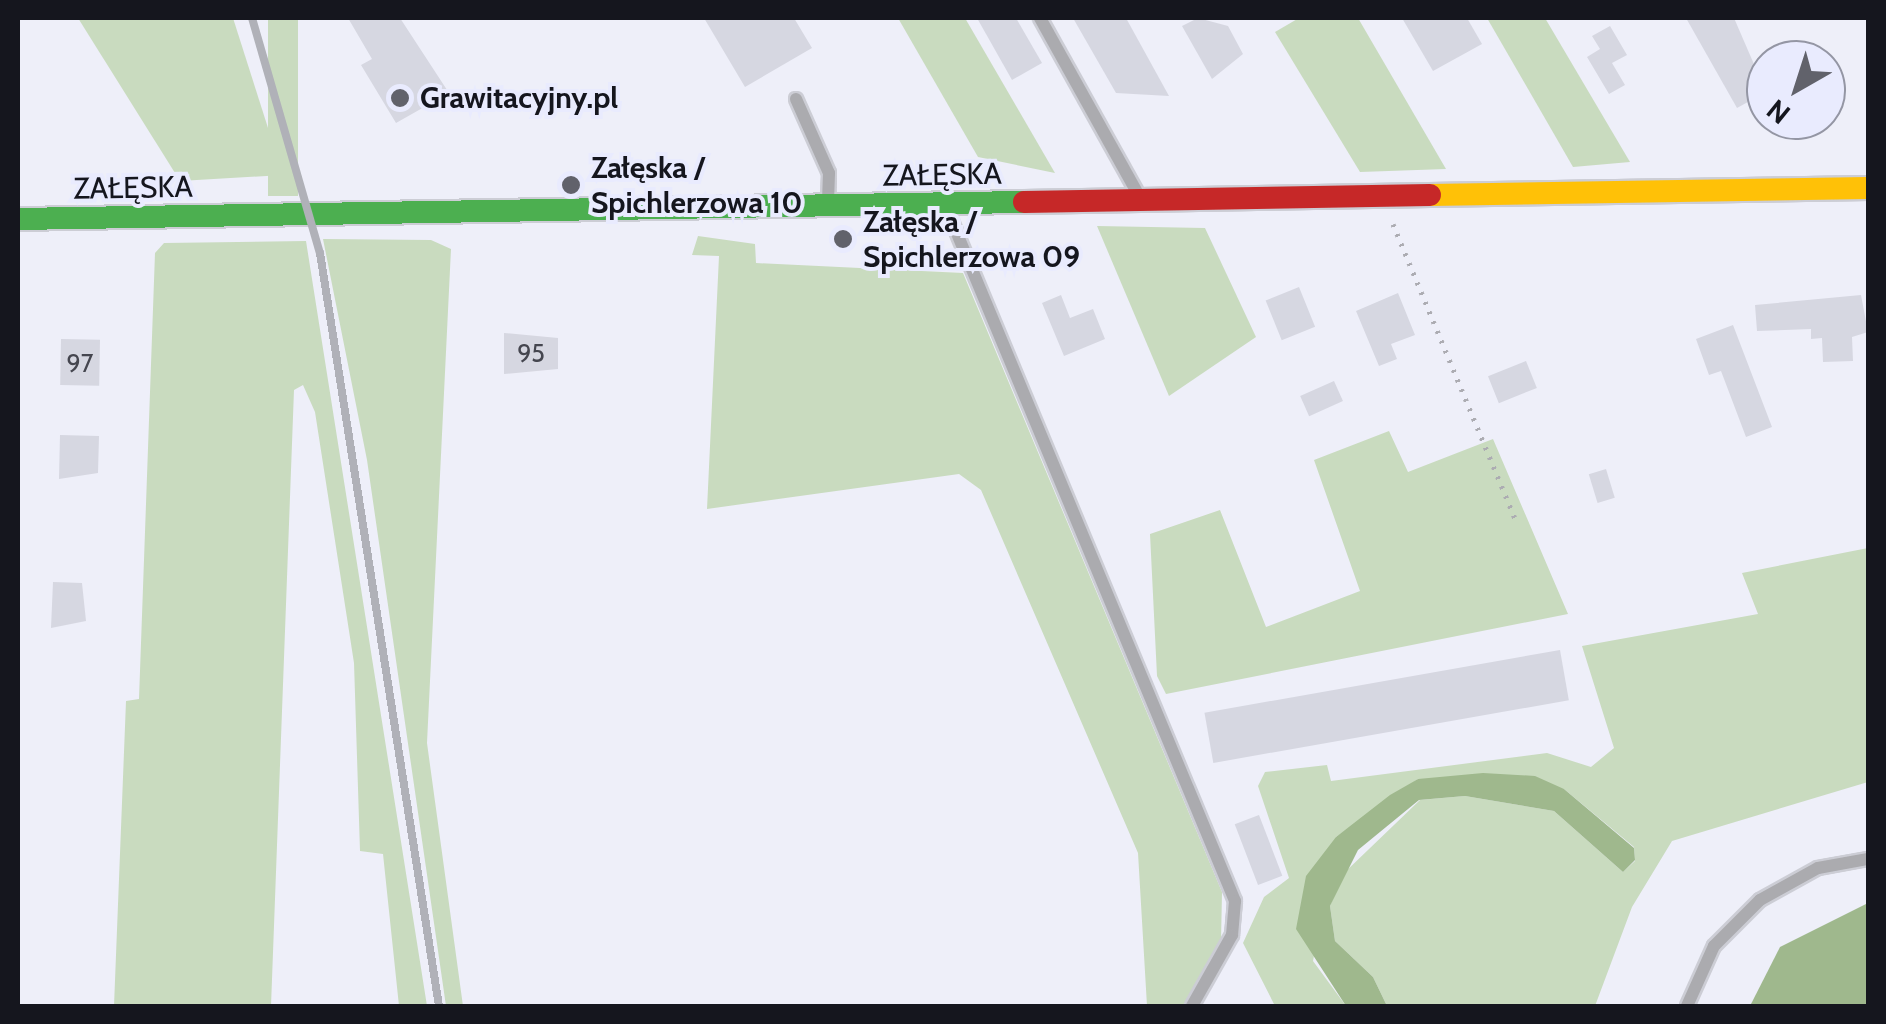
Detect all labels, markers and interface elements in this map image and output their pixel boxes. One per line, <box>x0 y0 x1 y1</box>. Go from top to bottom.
north arrow <box>1746 40 1846 140</box>
place label: Grawitacyjny.pl <box>420 80 618 116</box>
marker: Grawitacyjny.pl <box>389 87 411 109</box>
text: N <box>1760 92 1797 131</box>
place label: Załęska / Spichlerzowa 10 <box>591 150 802 220</box>
street label: ZAŁĘSKA <box>882 156 1002 194</box>
street label: ZAŁĘSKA <box>73 169 193 207</box>
marker: Załęska / Spichlerzowa 10 <box>560 174 582 196</box>
place label: Załęska / Spichlerzowa 09 <box>863 204 1080 274</box>
marker: Załęska / Spichlerzowa 09 <box>832 228 854 250</box>
house number: 95 <box>517 338 545 368</box>
house number: 97 <box>67 348 93 378</box>

